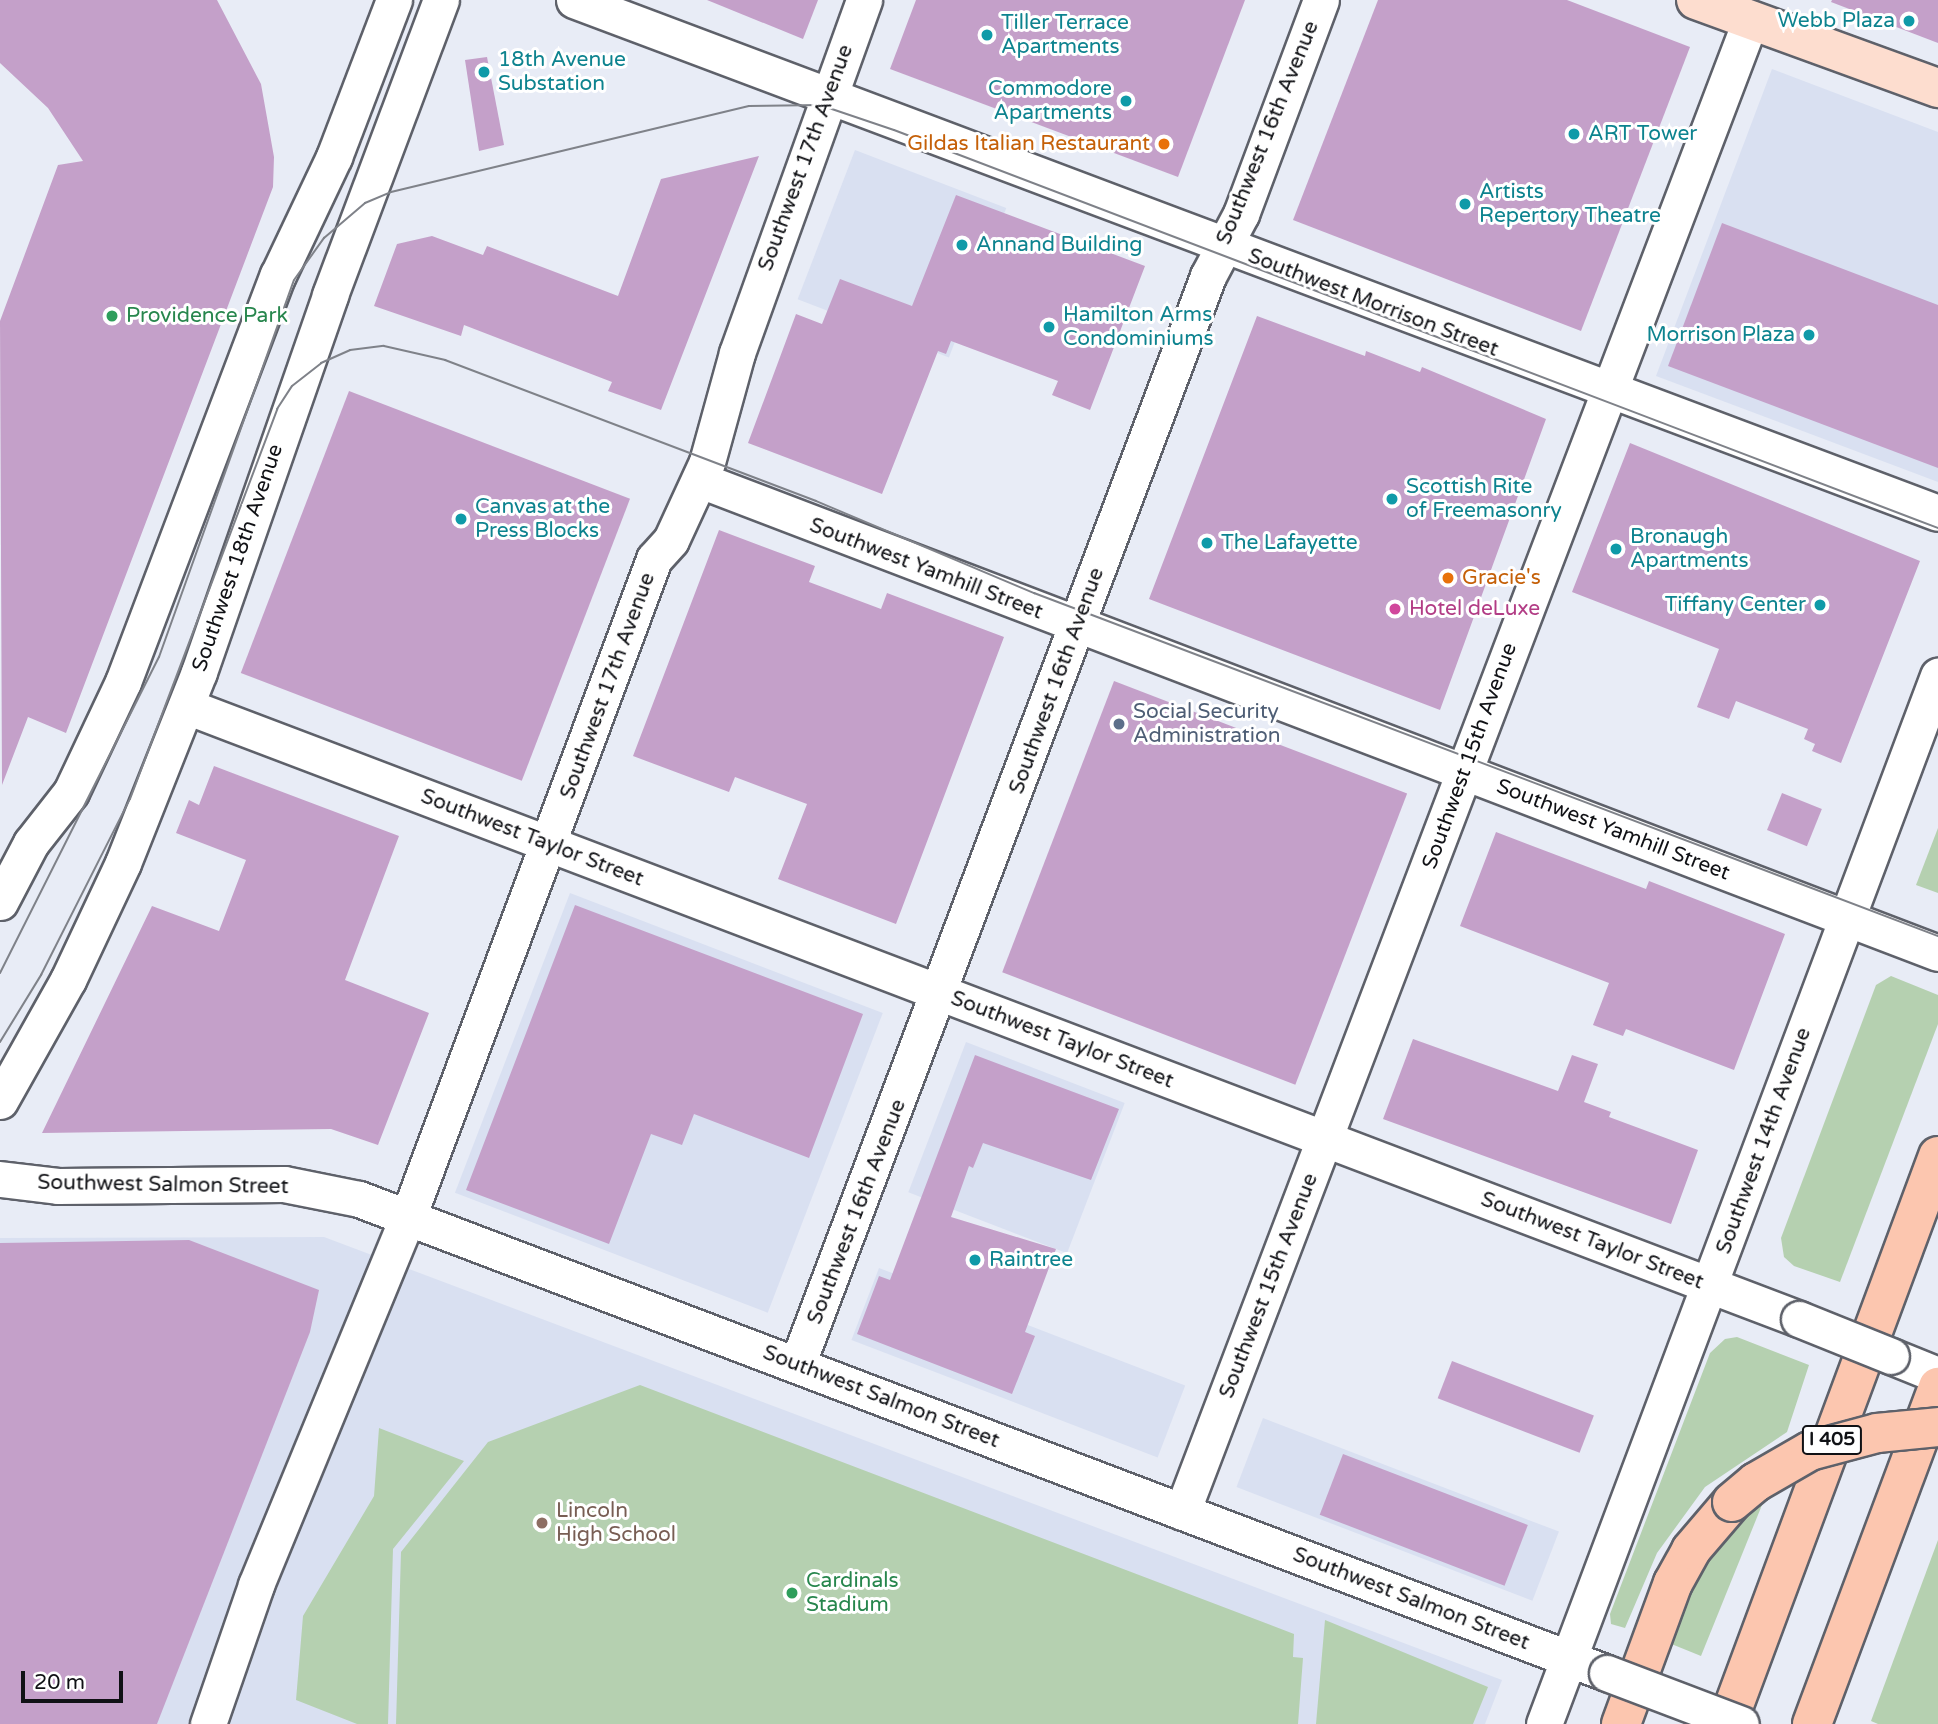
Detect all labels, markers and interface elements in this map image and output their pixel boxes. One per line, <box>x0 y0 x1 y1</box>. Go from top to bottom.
place label: Webb Plaza <box>1778 8 1895 34</box>
place label: Tiller Terrace Apartments <box>1001 10 1129 60</box>
marker: Webb Plaza <box>1901 13 1917 29</box>
street label: Southwest 16th Avenue <box>1212 18 1324 248</box>
marker: Tiller Terrace Apartments <box>979 27 995 43</box>
street label: Southwest 17th Avenue <box>753 42 859 274</box>
place label: 18th Avenue Substation <box>498 47 626 97</box>
marker: 18th Avenue Substation <box>476 64 492 80</box>
place label: Commodore Apartments <box>988 76 1112 126</box>
marker: Commodore Apartments <box>1118 93 1134 109</box>
place label: ART Tower <box>1588 121 1697 147</box>
marker: ART Tower <box>1566 126 1582 142</box>
place label: Gildas Italian Restaurant <box>907 131 1150 157</box>
marker: Gildas Italian Restaurant <box>1156 136 1172 152</box>
place label: Artists Repertory Theatre <box>1479 179 1661 229</box>
marker: Artists Repertory Theatre <box>1457 196 1473 212</box>
place label: Annand Building <box>976 232 1143 258</box>
marker: Annand Building <box>954 237 970 253</box>
street label: Southwest Morrison Street <box>1244 244 1502 362</box>
place label: Hamilton Arms Condominiums <box>1063 302 1214 352</box>
place label: Providence Park <box>126 303 288 329</box>
marker: Providence Park <box>104 308 120 324</box>
marker: Hamilton Arms Condominiums <box>1041 319 1057 335</box>
place label: Morrison Plaza <box>1647 322 1795 348</box>
marker: Morrison Plaza <box>1801 327 1817 343</box>
street label: Southwest 18th Avenue <box>187 441 289 675</box>
place label: Scottish Rite of Freemasonry <box>1406 474 1562 524</box>
marker: Scottish Rite of Freemasonry <box>1384 491 1400 507</box>
place label: Canvas at the Press Blocks <box>475 494 610 544</box>
marker: Canvas at the Press Blocks <box>453 511 469 527</box>
street label: Southwest Yamhill Street <box>806 513 1046 625</box>
place label: Bronaugh Apartments <box>1630 524 1748 574</box>
place label: The Lafayette <box>1221 530 1358 556</box>
marker: The Lafayette <box>1199 535 1215 551</box>
marker: Bronaugh Apartments <box>1608 541 1624 557</box>
street label: Southwest 16th Avenue <box>1004 565 1110 797</box>
place label: Gracie's <box>1462 565 1541 591</box>
street label: Southwest 17th Avenue <box>555 570 661 802</box>
marker: Gracie's <box>1440 570 1456 586</box>
place label: Tiffany Center <box>1665 592 1806 618</box>
place label: Hotel deLuxe <box>1409 596 1540 622</box>
marker: Tiffany Center <box>1812 597 1828 613</box>
marker: Hotel deLuxe <box>1387 601 1403 617</box>
street label: Southwest 15th Avenue <box>1417 640 1523 872</box>
place label: Social Security Administration <box>1133 699 1281 749</box>
marker: Social Security Administration <box>1111 716 1127 732</box>
street label: Southwest Yamhill Street <box>1493 774 1733 886</box>
street label: Southwest Taylor Street <box>417 784 647 892</box>
street label: Southwest Taylor Street <box>947 986 1177 1094</box>
street label: Southwest 14th Avenue <box>1711 1025 1817 1257</box>
street label: Southwest 16th Avenue <box>802 1096 912 1328</box>
street label: Southwest Salmon Street <box>37 1170 289 1200</box>
street label: Southwest 15th Avenue <box>1214 1170 1324 1402</box>
street label: Southwest Taylor Street <box>1477 1187 1707 1295</box>
place label: Raintree <box>989 1247 1073 1273</box>
marker: Raintree <box>967 1252 983 1268</box>
street label: Southwest Salmon Street <box>759 1340 1003 1454</box>
road number: I 405 <box>1800 1424 1864 1456</box>
place label: Lincoln High School <box>556 1498 676 1548</box>
marker: Lincoln High School <box>534 1515 550 1531</box>
street label: Southwest Salmon Street <box>1289 1542 1533 1656</box>
place label: Cardinals Stadium <box>806 1568 899 1618</box>
marker: Cardinals Stadium <box>784 1585 800 1601</box>
scale bar <box>24 1658 126 1702</box>
text: 20 m <box>34 1670 85 1695</box>

